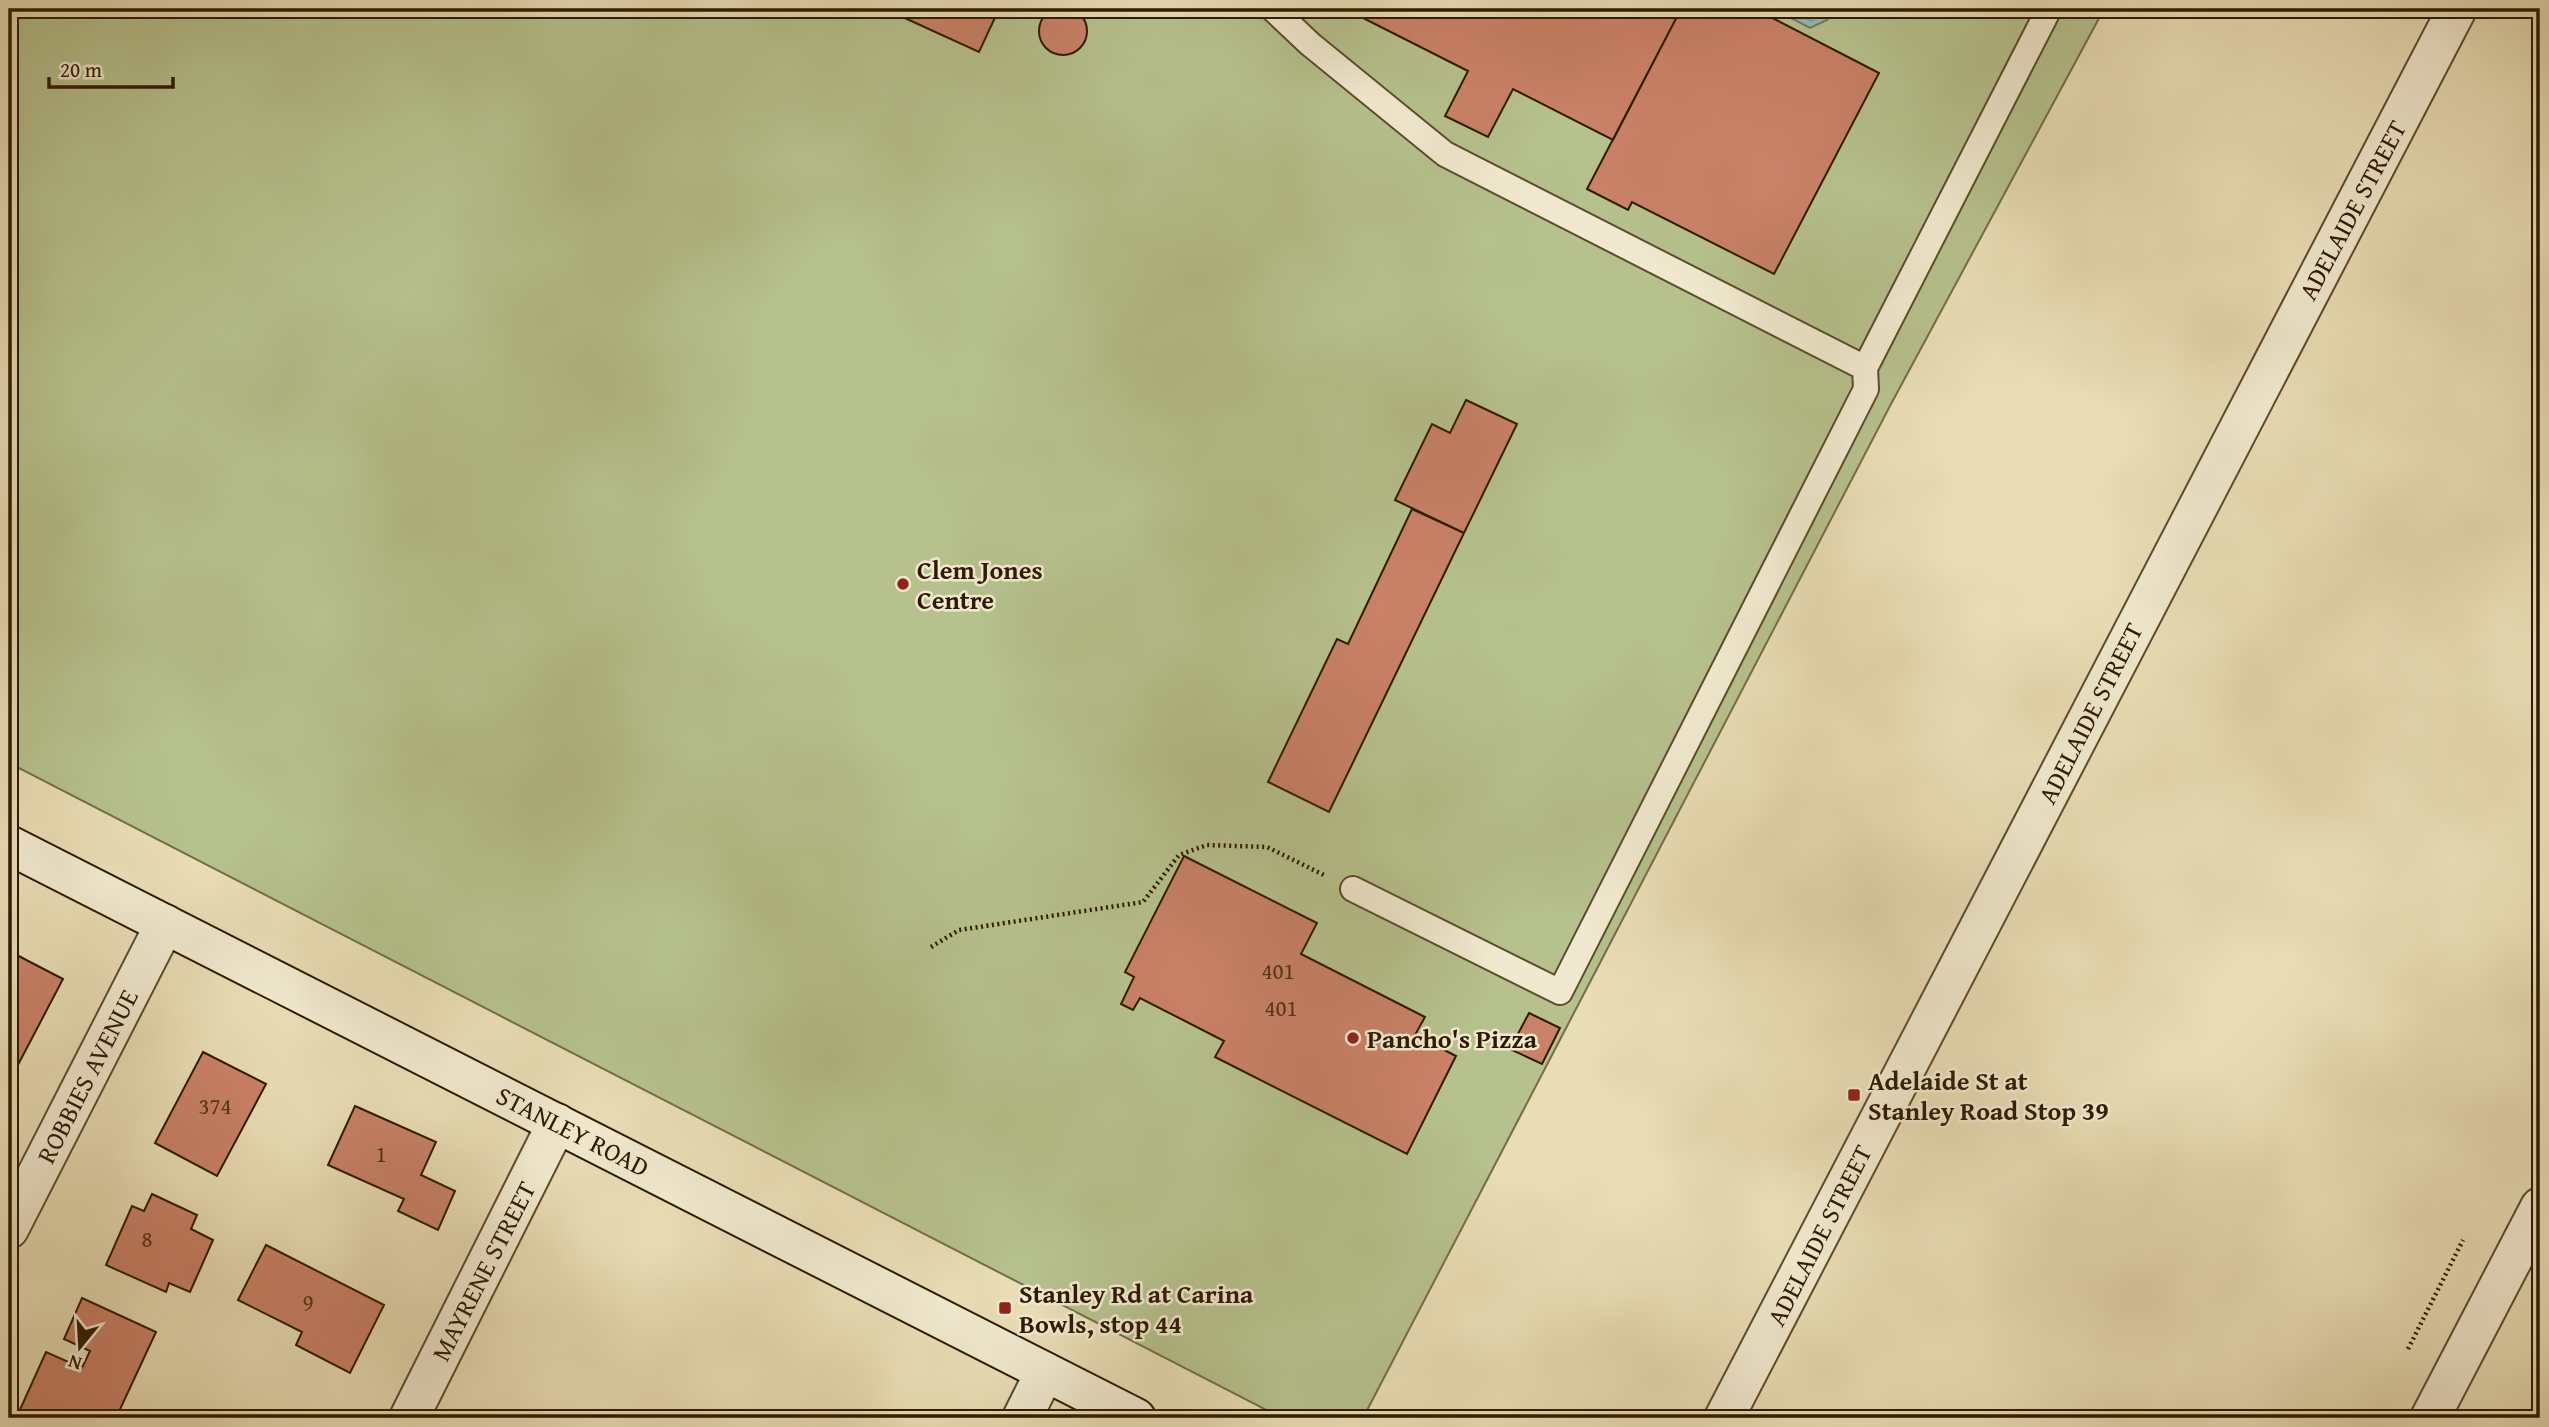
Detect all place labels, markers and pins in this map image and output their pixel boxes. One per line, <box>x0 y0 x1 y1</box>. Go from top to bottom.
place label: Clem Jones Centre <box>917 550 1043 619</box>
marker: Clem Jones Centre <box>895 576 911 592</box>
place label: Pancho's Pizza <box>1367 1019 1538 1058</box>
marker: Pancho's Pizza <box>1345 1030 1361 1046</box>
place label: Adelaide St at Stanley Road Stop 39 <box>1868 1061 2109 1130</box>
marker: Adelaide St at Stanley Road Stop 39 <box>1846 1087 1862 1103</box>
place label: Stanley Rd at Carina Bowls, stop 44 <box>1019 1274 1254 1343</box>
marker: Stanley Rd at Carina Bowls, stop 44 <box>997 1300 1013 1316</box>

